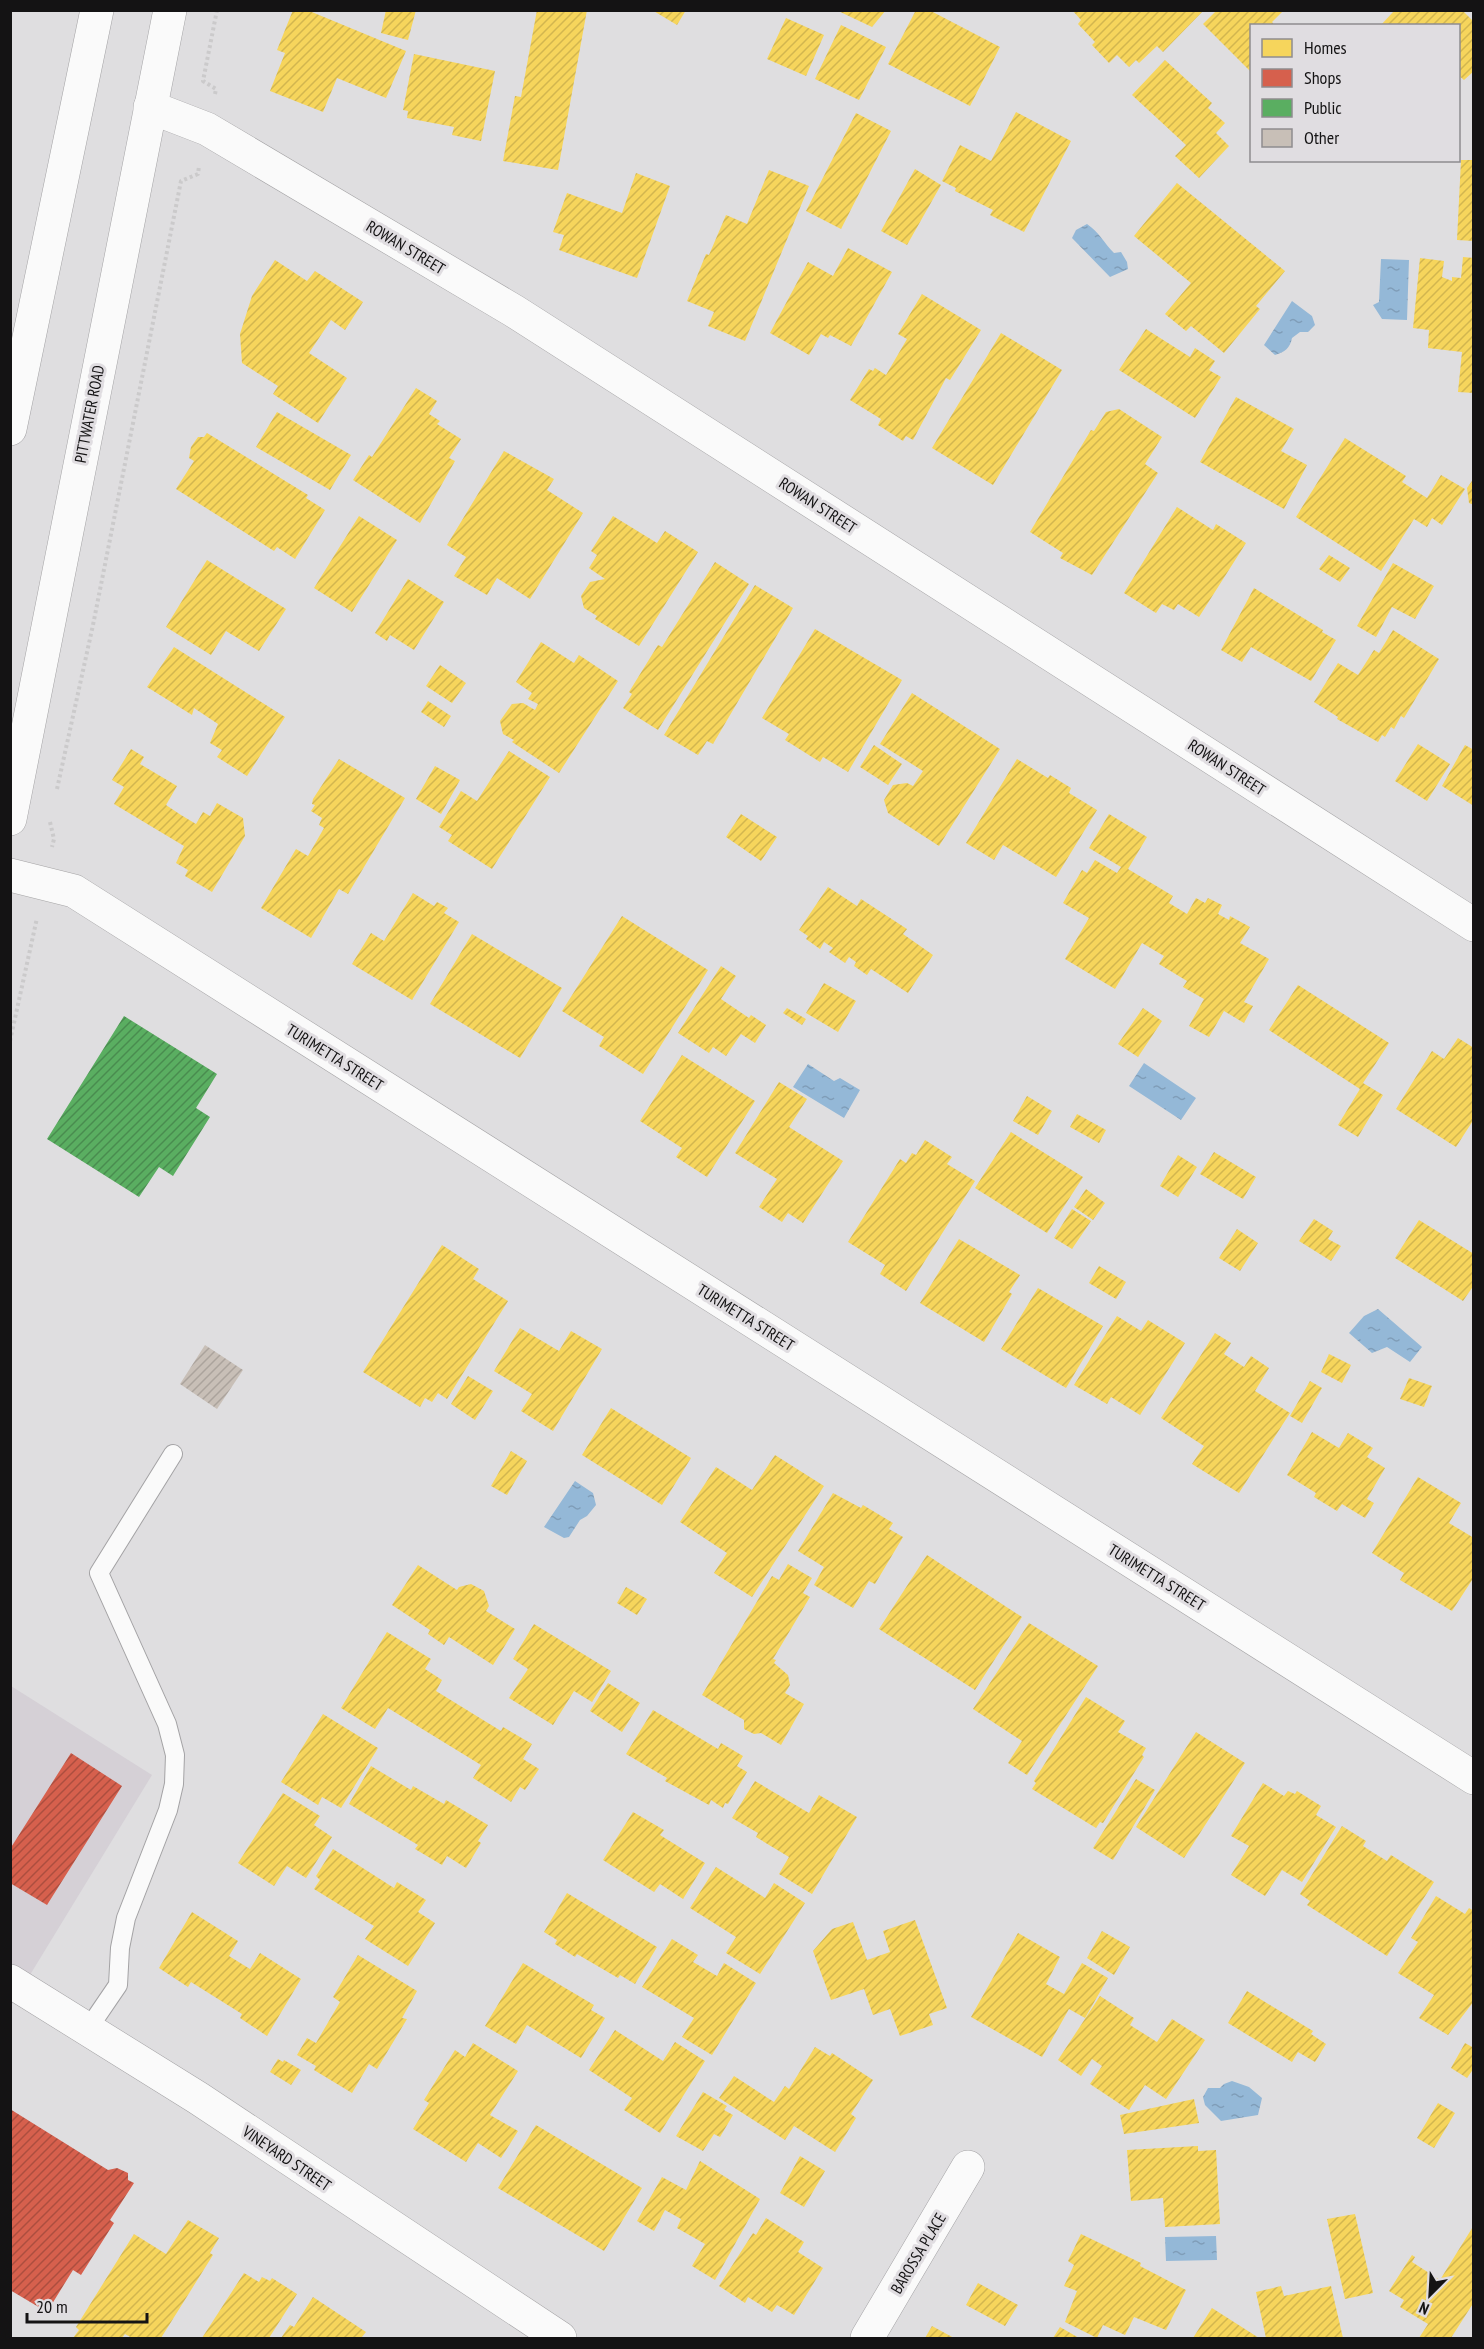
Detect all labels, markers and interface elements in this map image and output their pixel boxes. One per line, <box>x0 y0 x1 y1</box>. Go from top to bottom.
legend <box>1250 24 1460 162</box>
text: Homes <box>1304 36 1347 59</box>
text: Shops <box>1304 66 1341 89</box>
text: Public <box>1304 96 1342 119</box>
text: Other <box>1304 126 1339 149</box>
street label: ROWAN STREET <box>363 216 449 278</box>
street label: PITTWATER ROAD <box>70 363 108 465</box>
street label: ROWAN STREET <box>776 473 860 537</box>
street label: ROWAN STREET <box>1185 735 1269 799</box>
street label: TURIMETTA STREET <box>283 1019 387 1095</box>
street label: TURIMETTA STREET <box>694 1279 798 1355</box>
street label: TURIMETTA STREET <box>1105 1539 1209 1615</box>
street label: VINEYARD STREET <box>238 2120 335 2195</box>
street label: BAROSSA PLACE <box>886 2209 950 2297</box>
north arrow <box>1400 2265 1460 2325</box>
scale bar <box>27 2286 147 2324</box>
text: 20 m <box>36 2295 68 2318</box>
text: N <box>1416 2298 1432 2320</box>

